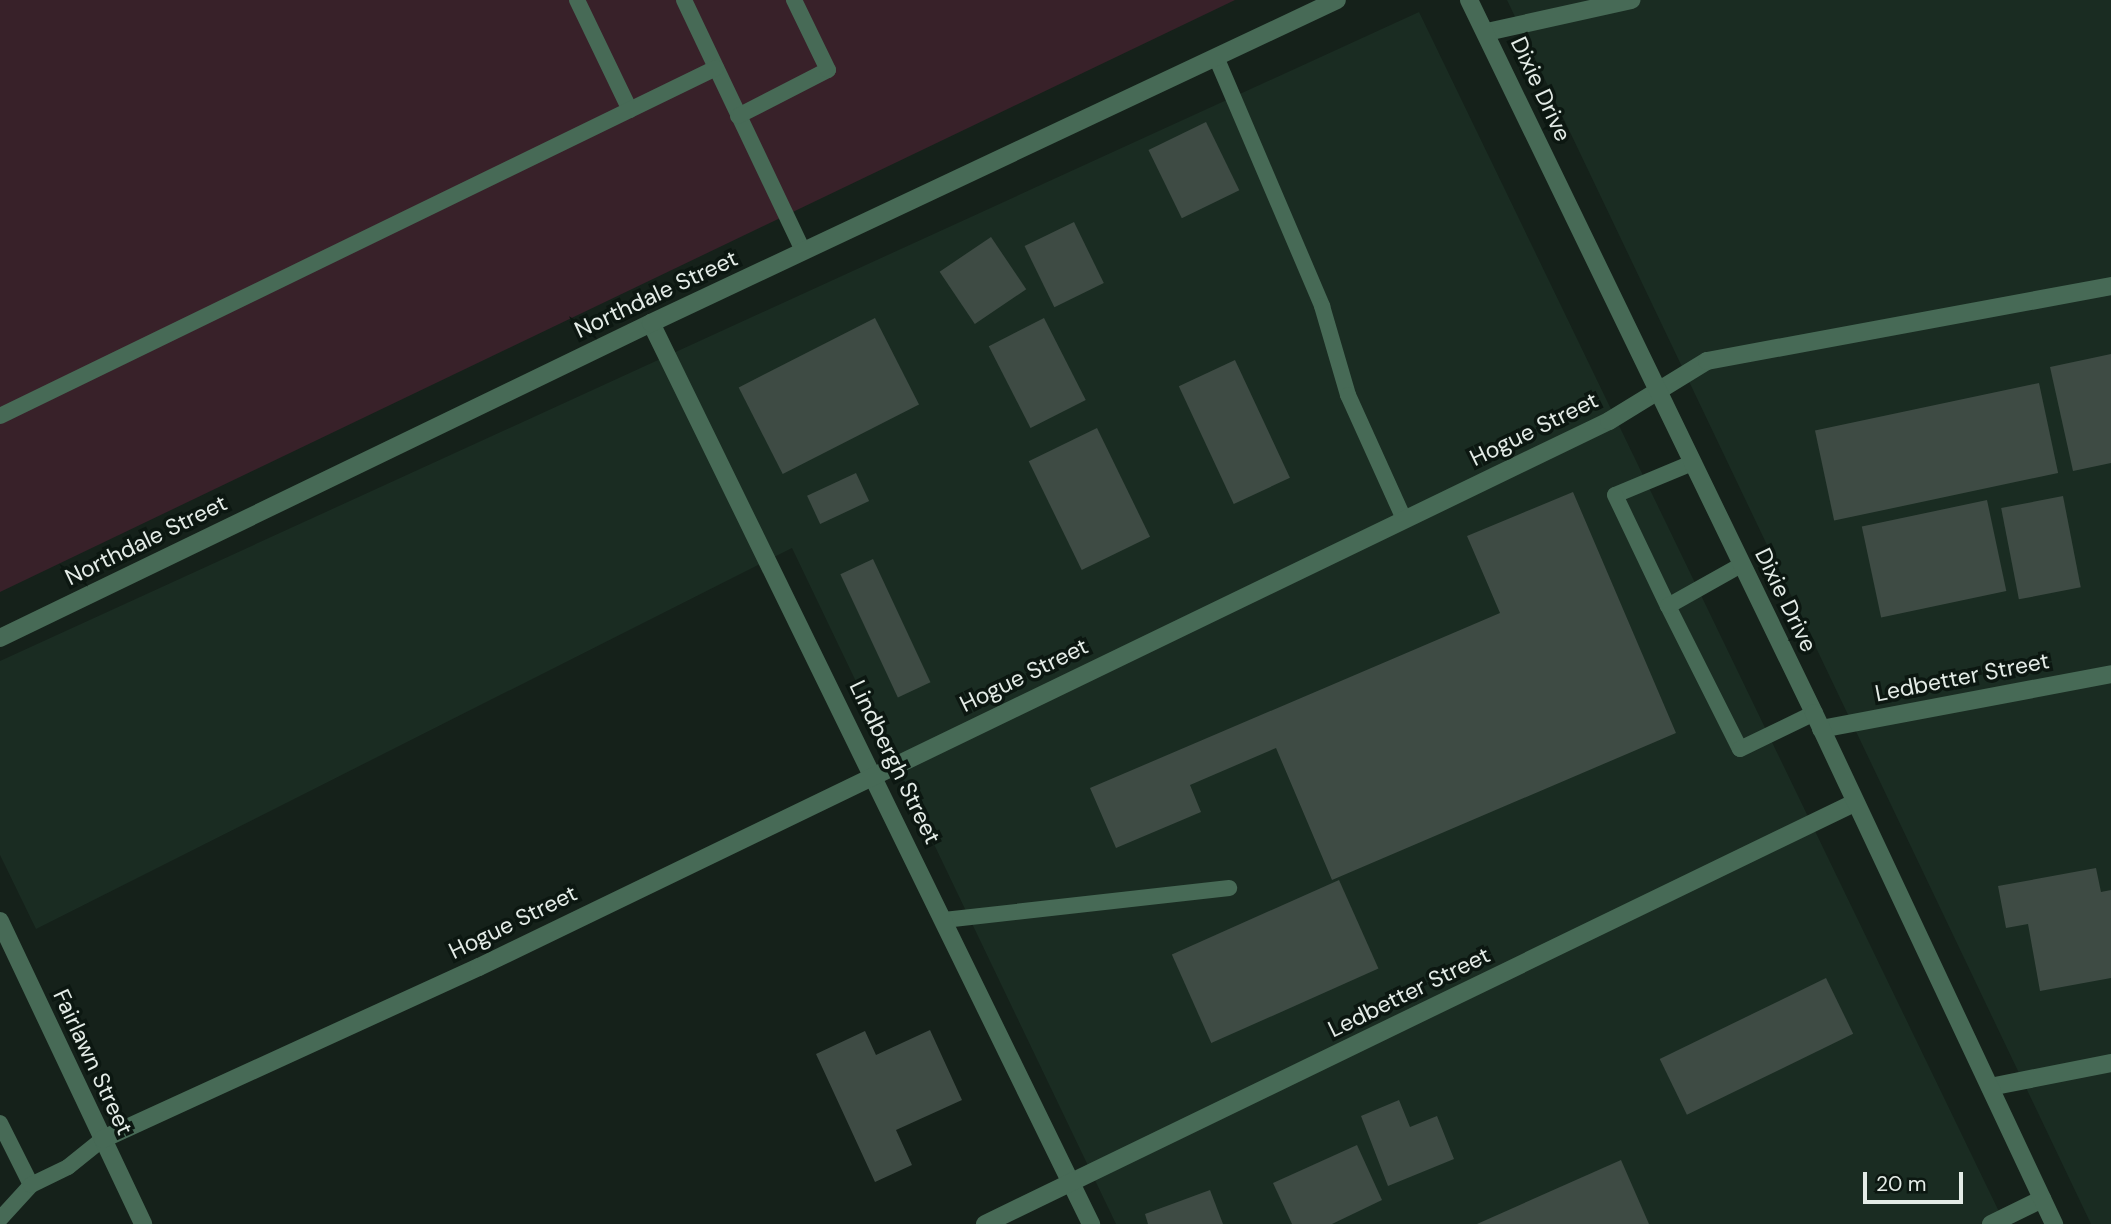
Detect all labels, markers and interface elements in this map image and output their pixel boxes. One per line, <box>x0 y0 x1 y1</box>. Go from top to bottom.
street label: Dixie Drive <box>1505 32 1577 146</box>
street label: Northdale Street <box>570 244 742 344</box>
street label: Hogue Street <box>1465 386 1603 472</box>
street label: Northdale Street <box>61 489 231 591</box>
street label: Dixie Drive <box>1749 544 1823 656</box>
street label: Hogue Street <box>955 632 1093 718</box>
street label: Ledbetter Street <box>1873 647 2051 707</box>
street label: Lindbergh Street <box>844 676 946 848</box>
street label: Hogue Street <box>444 879 582 965</box>
street label: Ledbetter Street <box>1324 941 1494 1043</box>
street label: Fairlawn Street <box>47 985 139 1139</box>
scale bar <box>1866 1158 1966 1202</box>
text: 20 m <box>1876 1170 1927 1198</box>

